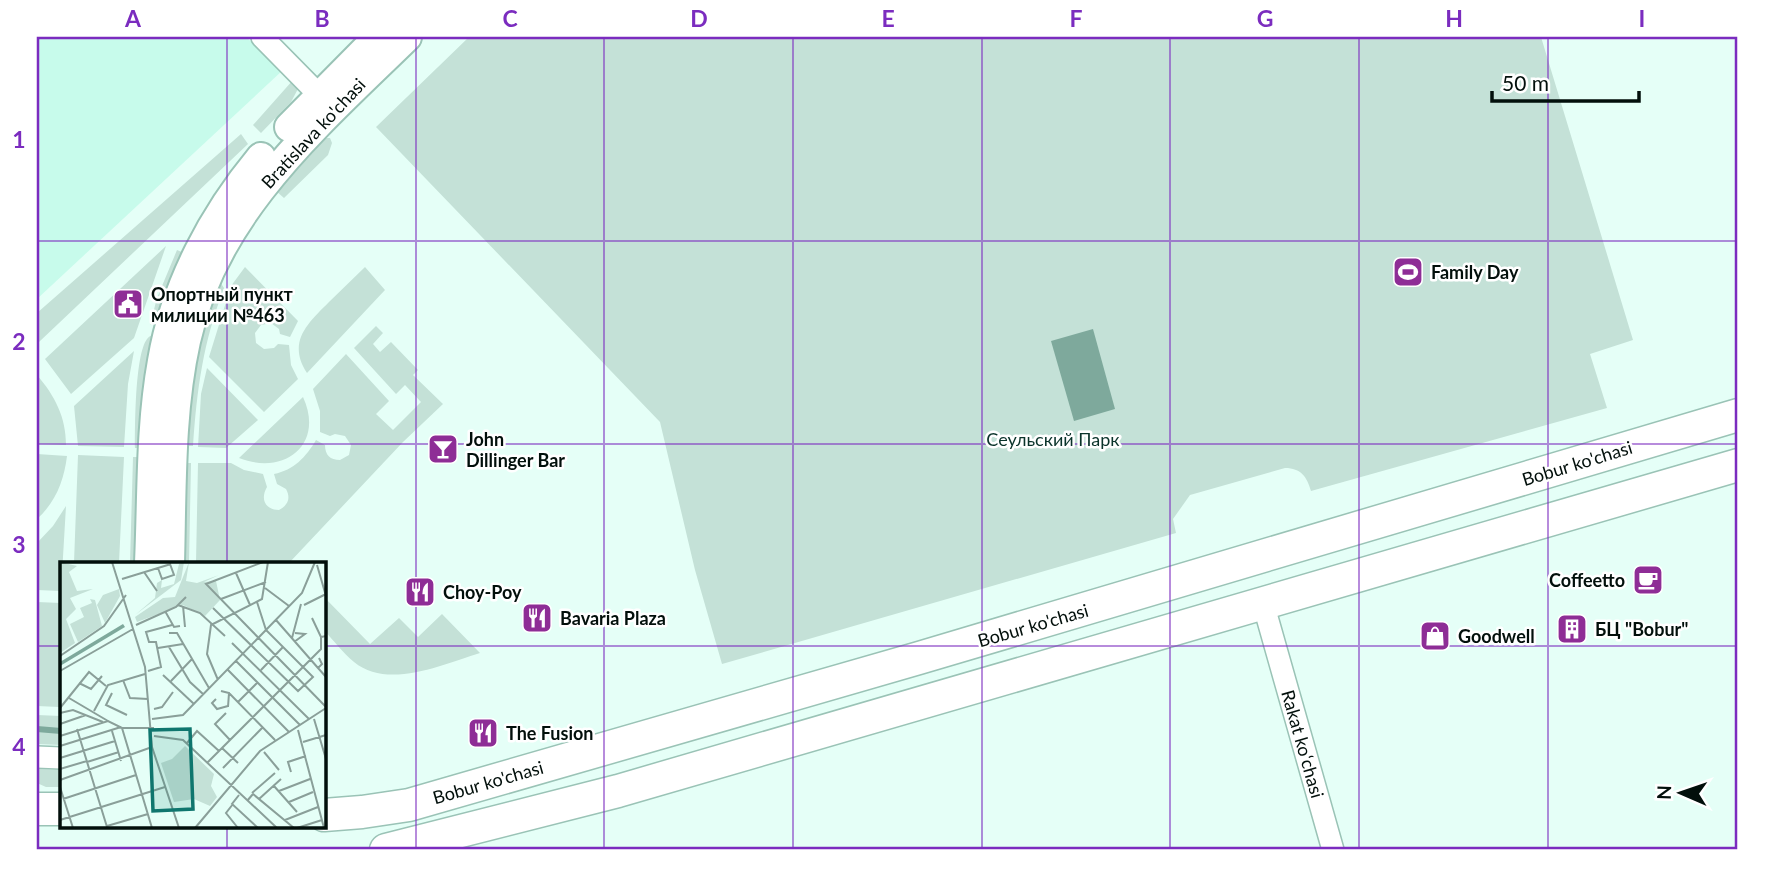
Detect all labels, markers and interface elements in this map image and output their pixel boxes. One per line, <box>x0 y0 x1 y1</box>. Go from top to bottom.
text: A <box>124 4 142 32</box>
text: B <box>314 4 330 32</box>
text: C <box>502 4 518 32</box>
text: D <box>690 4 708 32</box>
text: E <box>881 4 895 32</box>
text: F <box>1069 4 1083 32</box>
text: G <box>1257 4 1273 32</box>
text: H <box>1445 4 1463 32</box>
text: I <box>1639 4 1645 32</box>
scale bar <box>1492 60 1638 104</box>
text: 50 m <box>1502 70 1549 95</box>
street label: Bratislava ko'chasi <box>256 73 370 193</box>
text: 1 <box>12 125 26 153</box>
sports icon: Family Day <box>1391 255 1425 289</box>
place label: Family Day <box>1431 261 1519 283</box>
place label: Опортный пункт милиции №463 <box>151 283 293 326</box>
public building icon: Опортный пункт милиции №463 <box>111 287 145 321</box>
text: 2 <box>12 327 26 355</box>
place label: John Dillinger Bar <box>466 428 565 471</box>
park label: Сеульский Парк <box>986 428 1120 450</box>
bar icon: John Dillinger Bar <box>426 432 460 466</box>
street label: Bobur ko'chasi <box>1519 436 1635 490</box>
text: 3 <box>12 530 26 558</box>
inset map <box>60 562 326 828</box>
cafe icon: Coffeetto <box>1631 563 1665 597</box>
place label: Coffeetto <box>1549 569 1625 591</box>
restaurant icon: Choy-Poy <box>403 575 437 609</box>
place label: Choy-Poy <box>443 581 522 603</box>
street label: Bobur ko'chasi <box>975 599 1091 651</box>
restaurant icon: Bavaria Plaza <box>520 601 554 635</box>
place label: Bavaria Plaza <box>560 607 666 629</box>
building icon: БЦ "Bobur" <box>1555 612 1589 646</box>
place label: БЦ "Bobur" <box>1595 618 1688 640</box>
shop icon: Goodwell <box>1418 619 1452 653</box>
place label: Goodwell <box>1458 625 1535 647</box>
street label: Rakat koʻchasi <box>1277 687 1329 801</box>
restaurant icon: The Fusion <box>466 716 500 750</box>
place label: The Fusion <box>506 722 593 744</box>
text: 4 <box>12 732 26 760</box>
street label: Bobur ko'chasi <box>430 756 546 808</box>
north arrow <box>1646 758 1716 828</box>
text: N <box>1652 785 1675 800</box>

